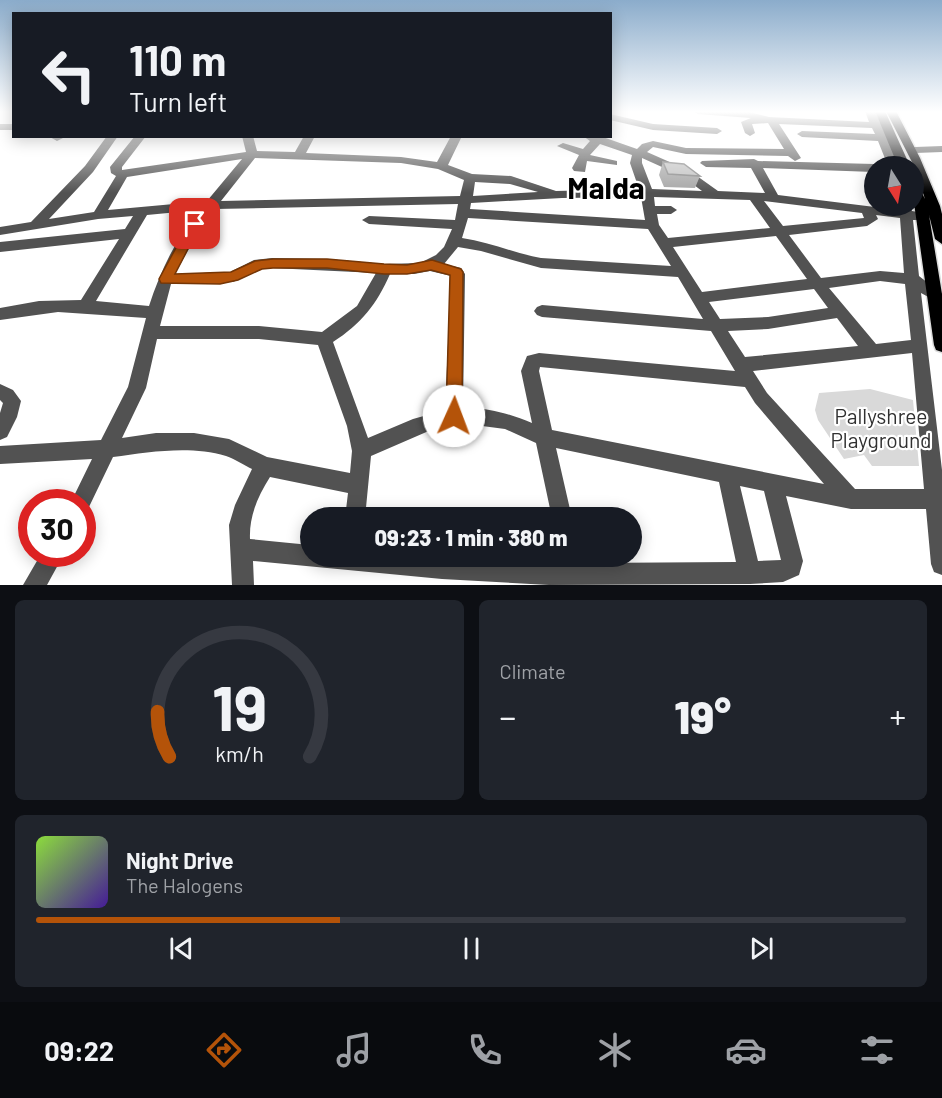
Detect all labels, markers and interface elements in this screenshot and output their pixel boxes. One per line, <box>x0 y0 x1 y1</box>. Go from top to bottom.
text: 110 m <box>129 34 226 84</box>
icon: left <box>30 36 108 114</box>
text: Turn left <box>129 85 227 117</box>
north arrow <box>864 156 924 216</box>
map controls <box>864 156 924 216</box>
district label: Malda <box>567 169 645 205</box>
pin <box>169 198 220 249</box>
icon: arrive <box>178 207 211 240</box>
position arrow <box>422 384 486 448</box>
park label: Pallyshree Playground <box>830 403 932 452</box>
speed limit sign: 30 <box>18 489 96 567</box>
text: 09:23 · 1 min · 380 m <box>375 524 568 550</box>
text: Climate <box>500 659 566 683</box>
text: 19 <box>212 669 267 743</box>
text: 19° <box>674 689 731 743</box>
text: − <box>500 696 516 736</box>
text: + <box>890 696 906 736</box>
text: km/h <box>215 741 264 766</box>
text: Night Drive <box>126 847 234 873</box>
text: The Halogens <box>126 873 243 897</box>
icon: previous <box>165 932 198 965</box>
icon: pause <box>455 932 488 965</box>
icon: next <box>745 932 778 965</box>
icon: directions <box>203 1029 245 1071</box>
icon: music <box>333 1029 375 1071</box>
icon: phone <box>464 1029 506 1071</box>
icon: climate <box>594 1029 636 1071</box>
icon: car <box>725 1029 767 1071</box>
icon: filters <box>856 1029 898 1071</box>
text: 09:22 <box>44 1034 114 1066</box>

